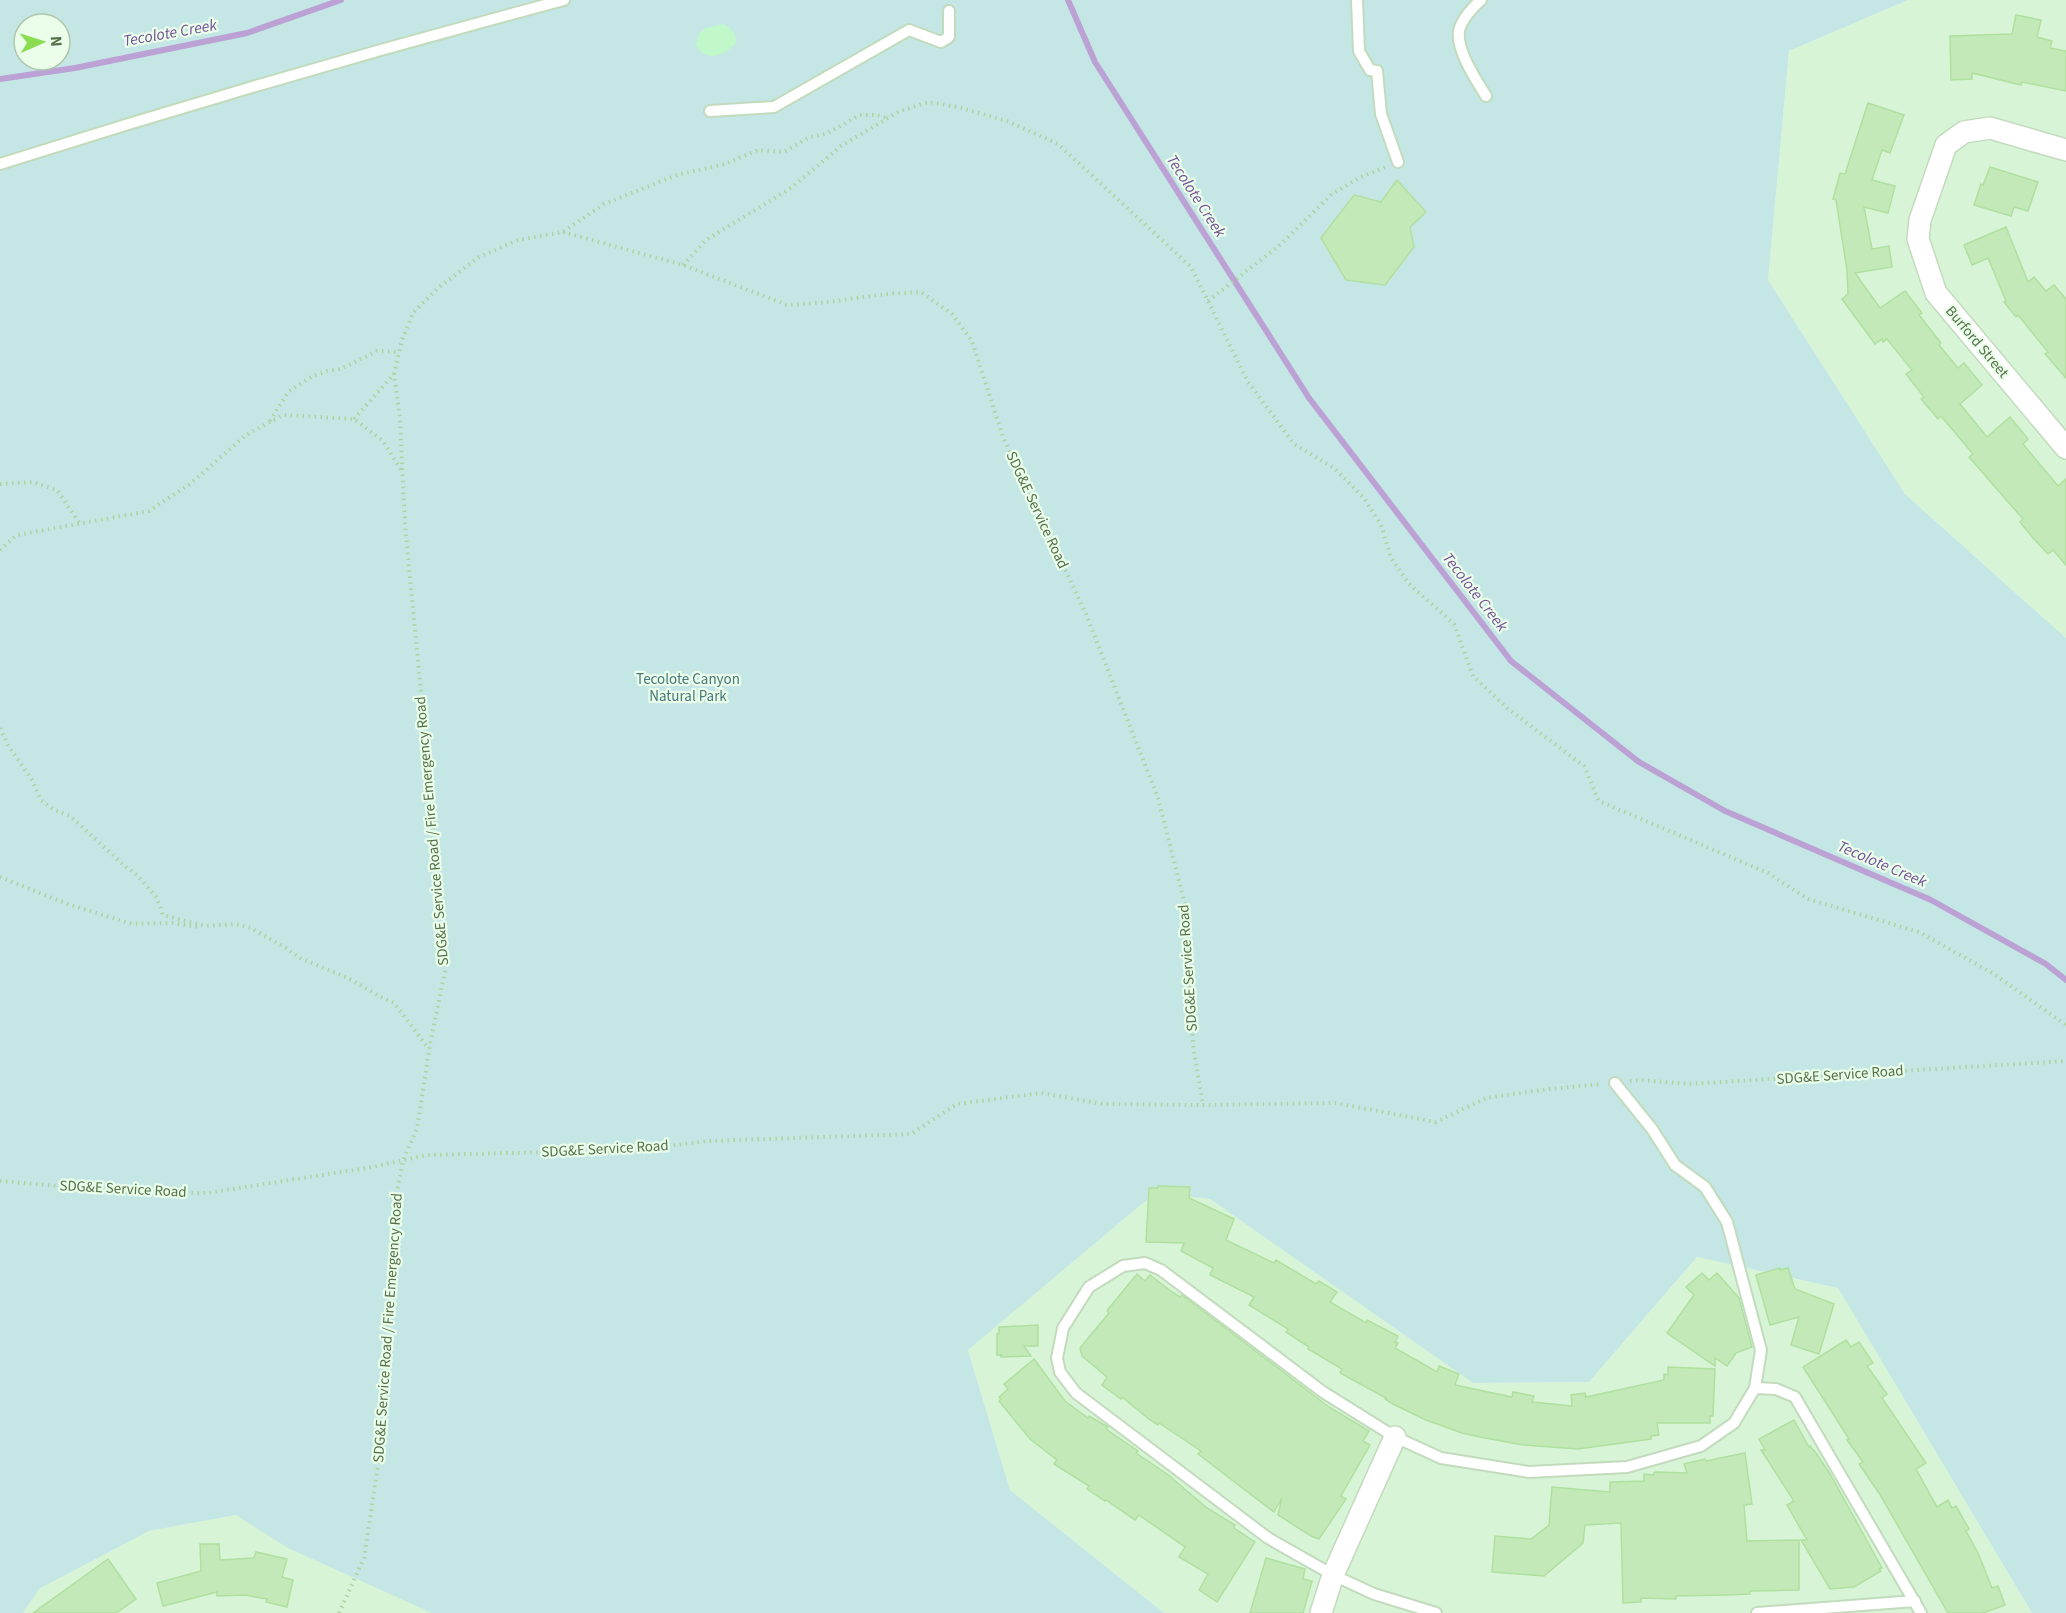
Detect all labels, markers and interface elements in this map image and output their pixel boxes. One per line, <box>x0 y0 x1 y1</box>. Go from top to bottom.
north arrow <box>12 12 72 72</box>
water label: Tecolote Creek <box>121 14 219 52</box>
text: N <box>45 35 67 47</box>
water label: Tecolote Creek <box>1161 150 1231 242</box>
street label: Burford Street <box>1941 301 2013 383</box>
street label: SDG&E Service Road <box>1001 448 1073 572</box>
water label: Tecolote Creek <box>1437 548 1513 636</box>
park label: Tecolote Canyon Natural Park <box>636 669 740 707</box>
street label: SDG&E Service Road / Fire Emergency Road <box>410 695 454 967</box>
water label: Tecolote Creek <box>1834 835 1930 893</box>
street label: SDG&E Service Road <box>1173 904 1203 1032</box>
street label: SDG&E Service Road <box>1776 1060 1904 1090</box>
street label: SDG&E Service Road <box>541 1135 669 1163</box>
street label: SDG&E Service Road <box>59 1175 187 1203</box>
street label: SDG&E Service Road / Fire Emergency Road <box>368 1192 408 1464</box>

